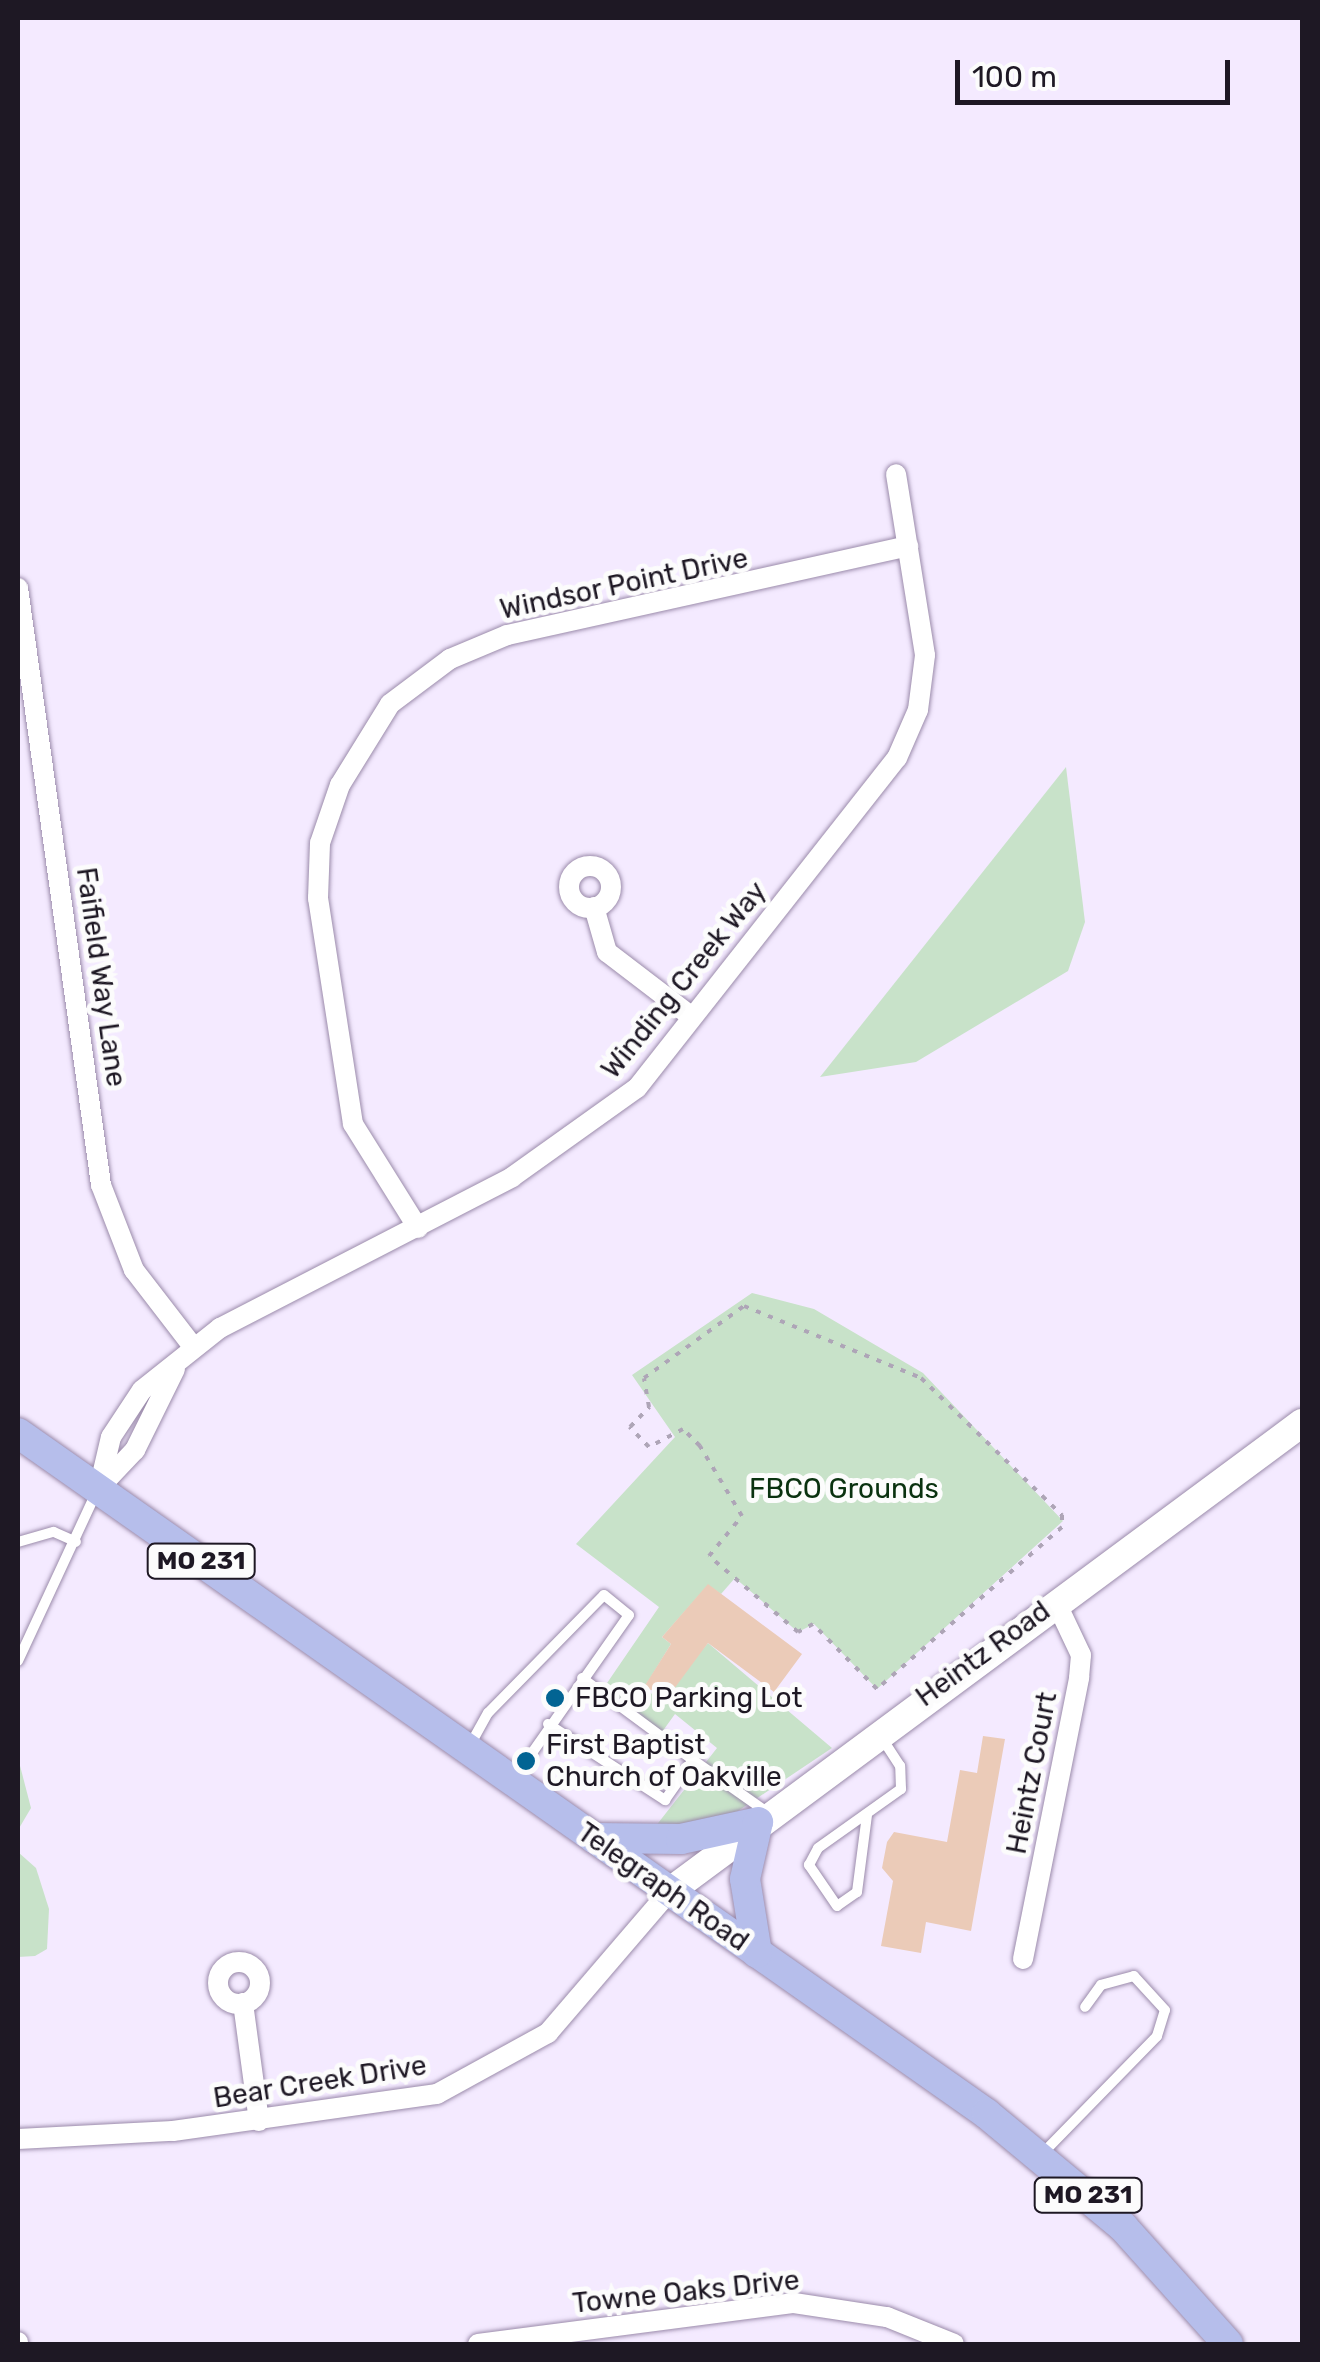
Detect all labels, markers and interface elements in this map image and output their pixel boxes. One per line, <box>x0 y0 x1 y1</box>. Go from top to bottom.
scale bar <box>960 40 1235 102</box>
text: 100 m <box>972 59 1057 95</box>
street label: Windsor Point Drive <box>497 541 751 627</box>
street label: Faifield Way Lane <box>69 865 133 1089</box>
street label: Winding Creek Way <box>594 875 774 1085</box>
park label: FBCO Grounds <box>749 1472 939 1506</box>
road number: MO 231 <box>146 1541 256 1581</box>
street label: Heintz Road <box>909 1594 1057 1714</box>
place label: FBCO Parking Lot <box>575 1681 802 1715</box>
marker: FBCO Parking Lot <box>544 1687 566 1709</box>
street label: Heintz Court <box>1000 1689 1064 1857</box>
place label: First Baptist Church of Oakville <box>546 1728 782 1794</box>
marker: First Baptist Church of Oakville <box>515 1750 537 1772</box>
street label: Telegraph Road <box>571 1816 755 1958</box>
street label: Bear Creek Drive <box>211 2048 429 2116</box>
road number: MO 231 <box>1033 2175 1143 2215</box>
street label: Towne Oaks Drive <box>571 2263 801 2321</box>

